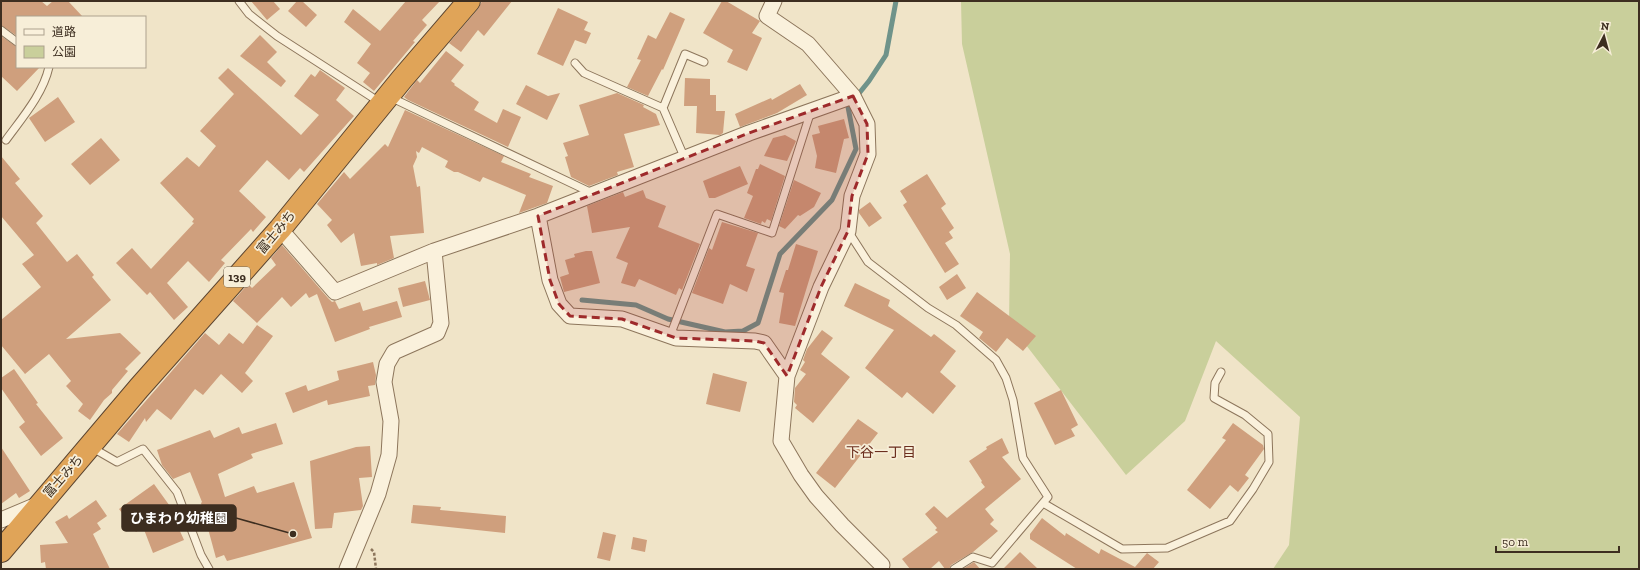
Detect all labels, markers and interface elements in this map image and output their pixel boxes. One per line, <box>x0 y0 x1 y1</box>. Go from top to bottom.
legend <box>16 16 146 68</box>
north arrow <box>1584 16 1624 56</box>
text: N <box>1600 20 1610 34</box>
text: 道路 <box>52 25 76 39</box>
text: 公園 <box>52 45 76 59</box>
street label: 富士みち <box>254 207 298 257</box>
road number: 139 <box>224 267 250 287</box>
district label: 下谷一丁目 <box>846 444 916 461</box>
street label: 富士みち <box>40 451 86 501</box>
callout: ひまわり幼稚園 <box>122 505 236 531</box>
text: ひまわり幼稚園 <box>130 510 228 527</box>
scale bar <box>1496 528 1619 554</box>
text: 50 m <box>1502 535 1529 549</box>

